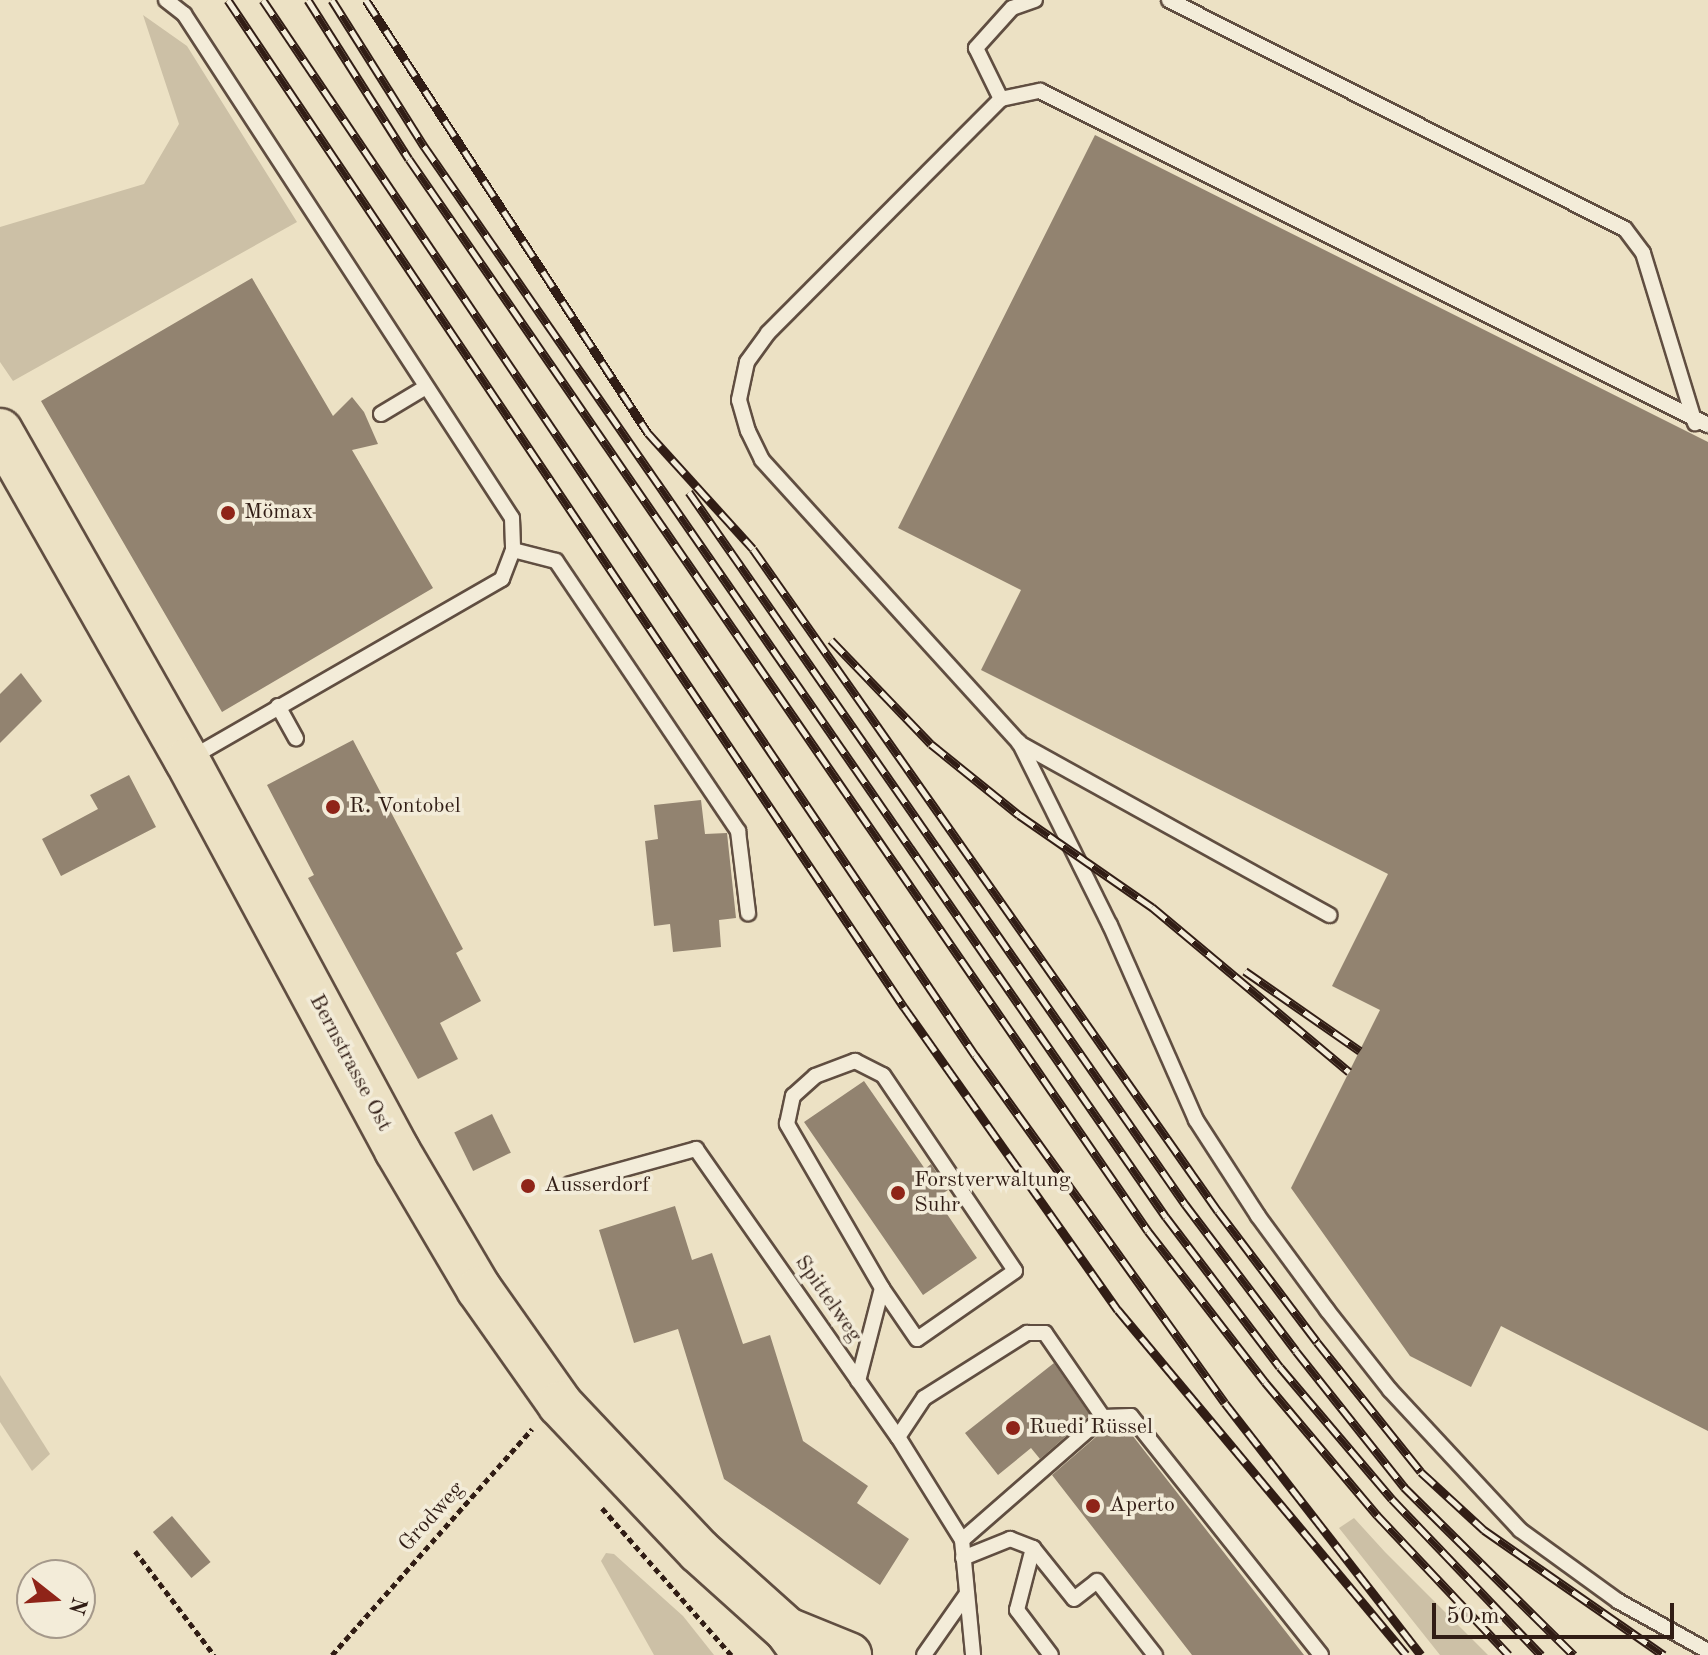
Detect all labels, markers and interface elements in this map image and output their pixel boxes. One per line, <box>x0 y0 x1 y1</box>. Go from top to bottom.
place label: Mömax <box>244 500 313 526</box>
marker: Mömax <box>219 504 237 522</box>
place label: R. Vontobel <box>349 794 461 820</box>
marker: R. Vontobel <box>324 798 342 816</box>
street label: Bernstrasse Ost <box>303 990 397 1136</box>
place label: Forstverwaltung Suhr <box>914 1167 1071 1218</box>
place label: Ausserdorf <box>544 1173 649 1199</box>
marker: Ausserdorf <box>519 1177 537 1195</box>
marker: Forstverwaltung Suhr <box>889 1184 907 1202</box>
street label: Spittelweg <box>788 1250 868 1348</box>
place label: Ruedi Rüssel <box>1029 1415 1153 1441</box>
marker: Ruedi Rüssel <box>1004 1419 1022 1437</box>
street label: Grodweg <box>394 1476 470 1558</box>
place label: Aperto <box>1109 1493 1175 1519</box>
marker: Aperto <box>1084 1497 1102 1515</box>
north arrow <box>16 1559 96 1639</box>
scale bar <box>1436 1587 1678 1637</box>
text: N <box>64 1594 90 1617</box>
text: 50 m <box>1446 1605 1500 1629</box>

